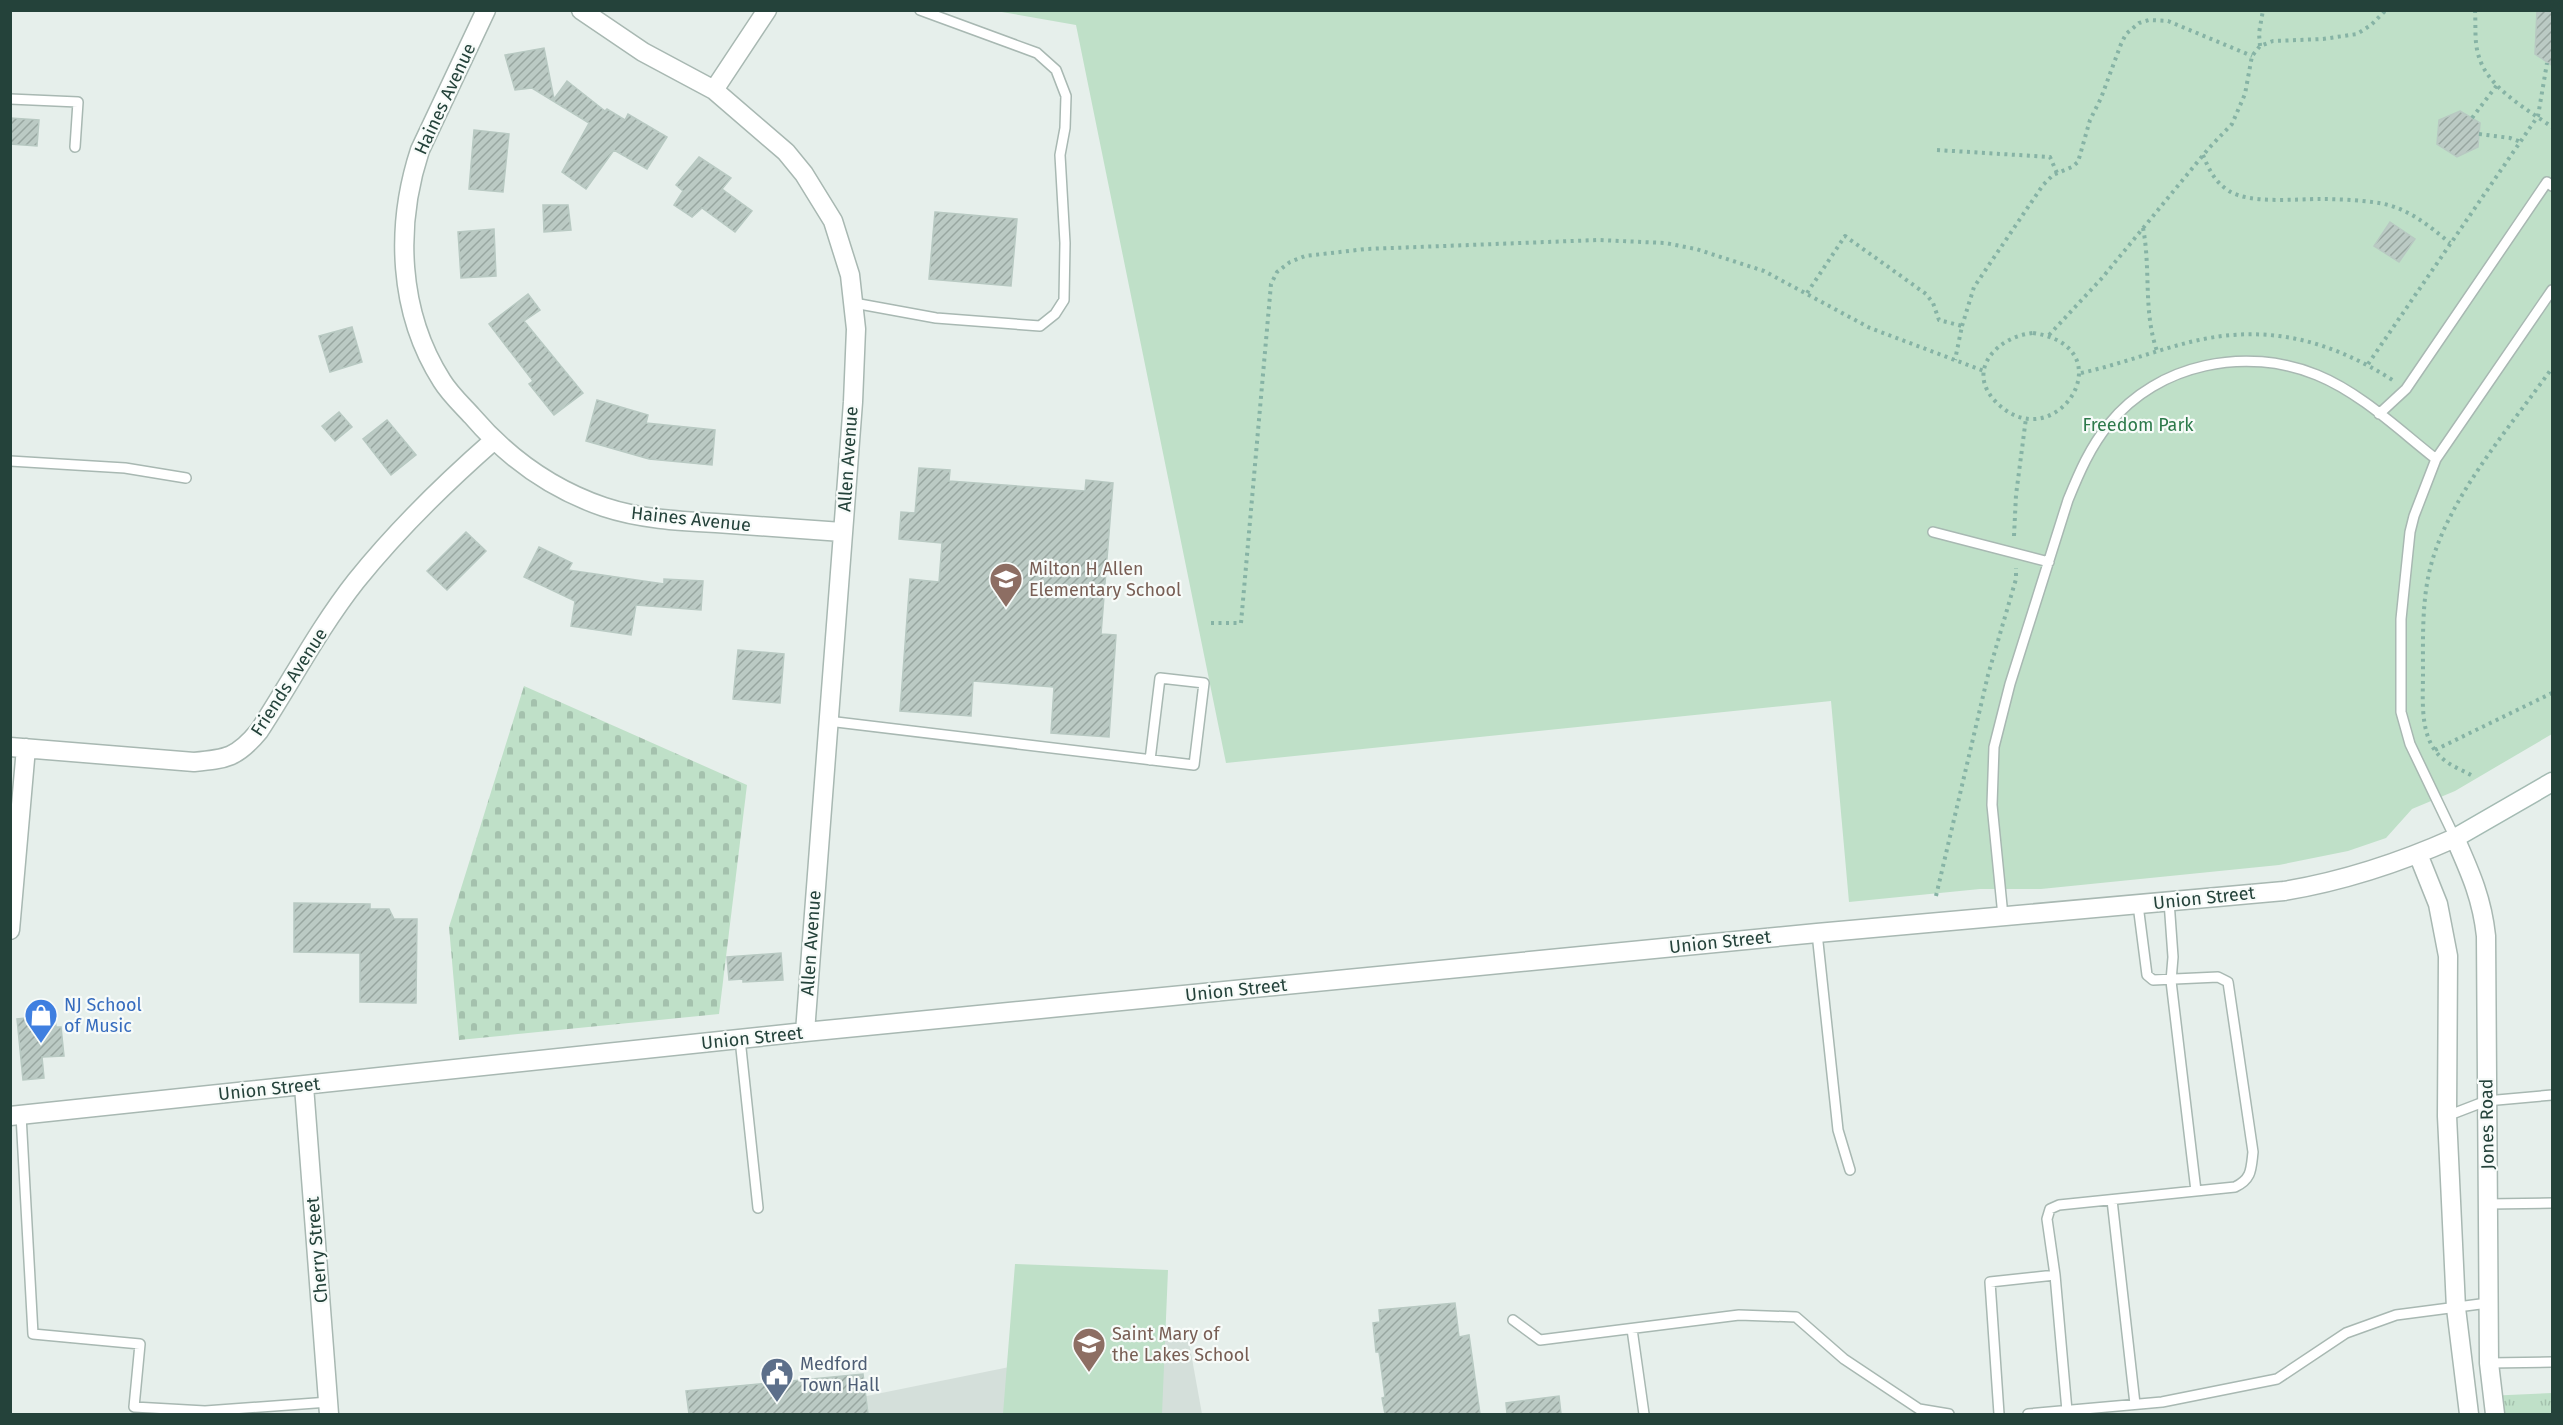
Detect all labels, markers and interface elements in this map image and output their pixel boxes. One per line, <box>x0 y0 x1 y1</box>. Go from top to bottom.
street label: Haines Avenue <box>410 40 480 158</box>
street label: Allen Avenue <box>833 406 863 512</box>
park label: Freedom Park <box>2082 414 2194 436</box>
street label: Haines Avenue <box>630 502 752 536</box>
place label: Milton H Allen Elementary School <box>1029 558 1181 601</box>
school or university icon: Milton H Allen Elementary School <box>988 561 1024 608</box>
street label: Friends Avenue <box>246 624 332 740</box>
street label: Union Street <box>2152 882 2256 914</box>
street label: Allen Avenue <box>796 890 826 996</box>
street label: Union Street <box>1668 926 1772 958</box>
street label: Union Street <box>1184 974 1288 1006</box>
place label: NJ School of Music <box>64 994 142 1037</box>
shop icon: NJ School of Music <box>23 997 59 1044</box>
street label: Union Street <box>700 1022 804 1054</box>
street label: Union Street <box>217 1073 321 1105</box>
street label: Jones Road <box>2475 1078 2499 1170</box>
street label: Cherry Street <box>301 1195 333 1304</box>
place label: Saint Mary of the Lakes School <box>1112 1323 1250 1366</box>
school or university icon: Saint Mary of the Lakes School <box>1071 1326 1107 1373</box>
place label: Medford Town Hall <box>800 1353 879 1396</box>
public building icon: Medford Town Hall <box>759 1356 795 1403</box>

